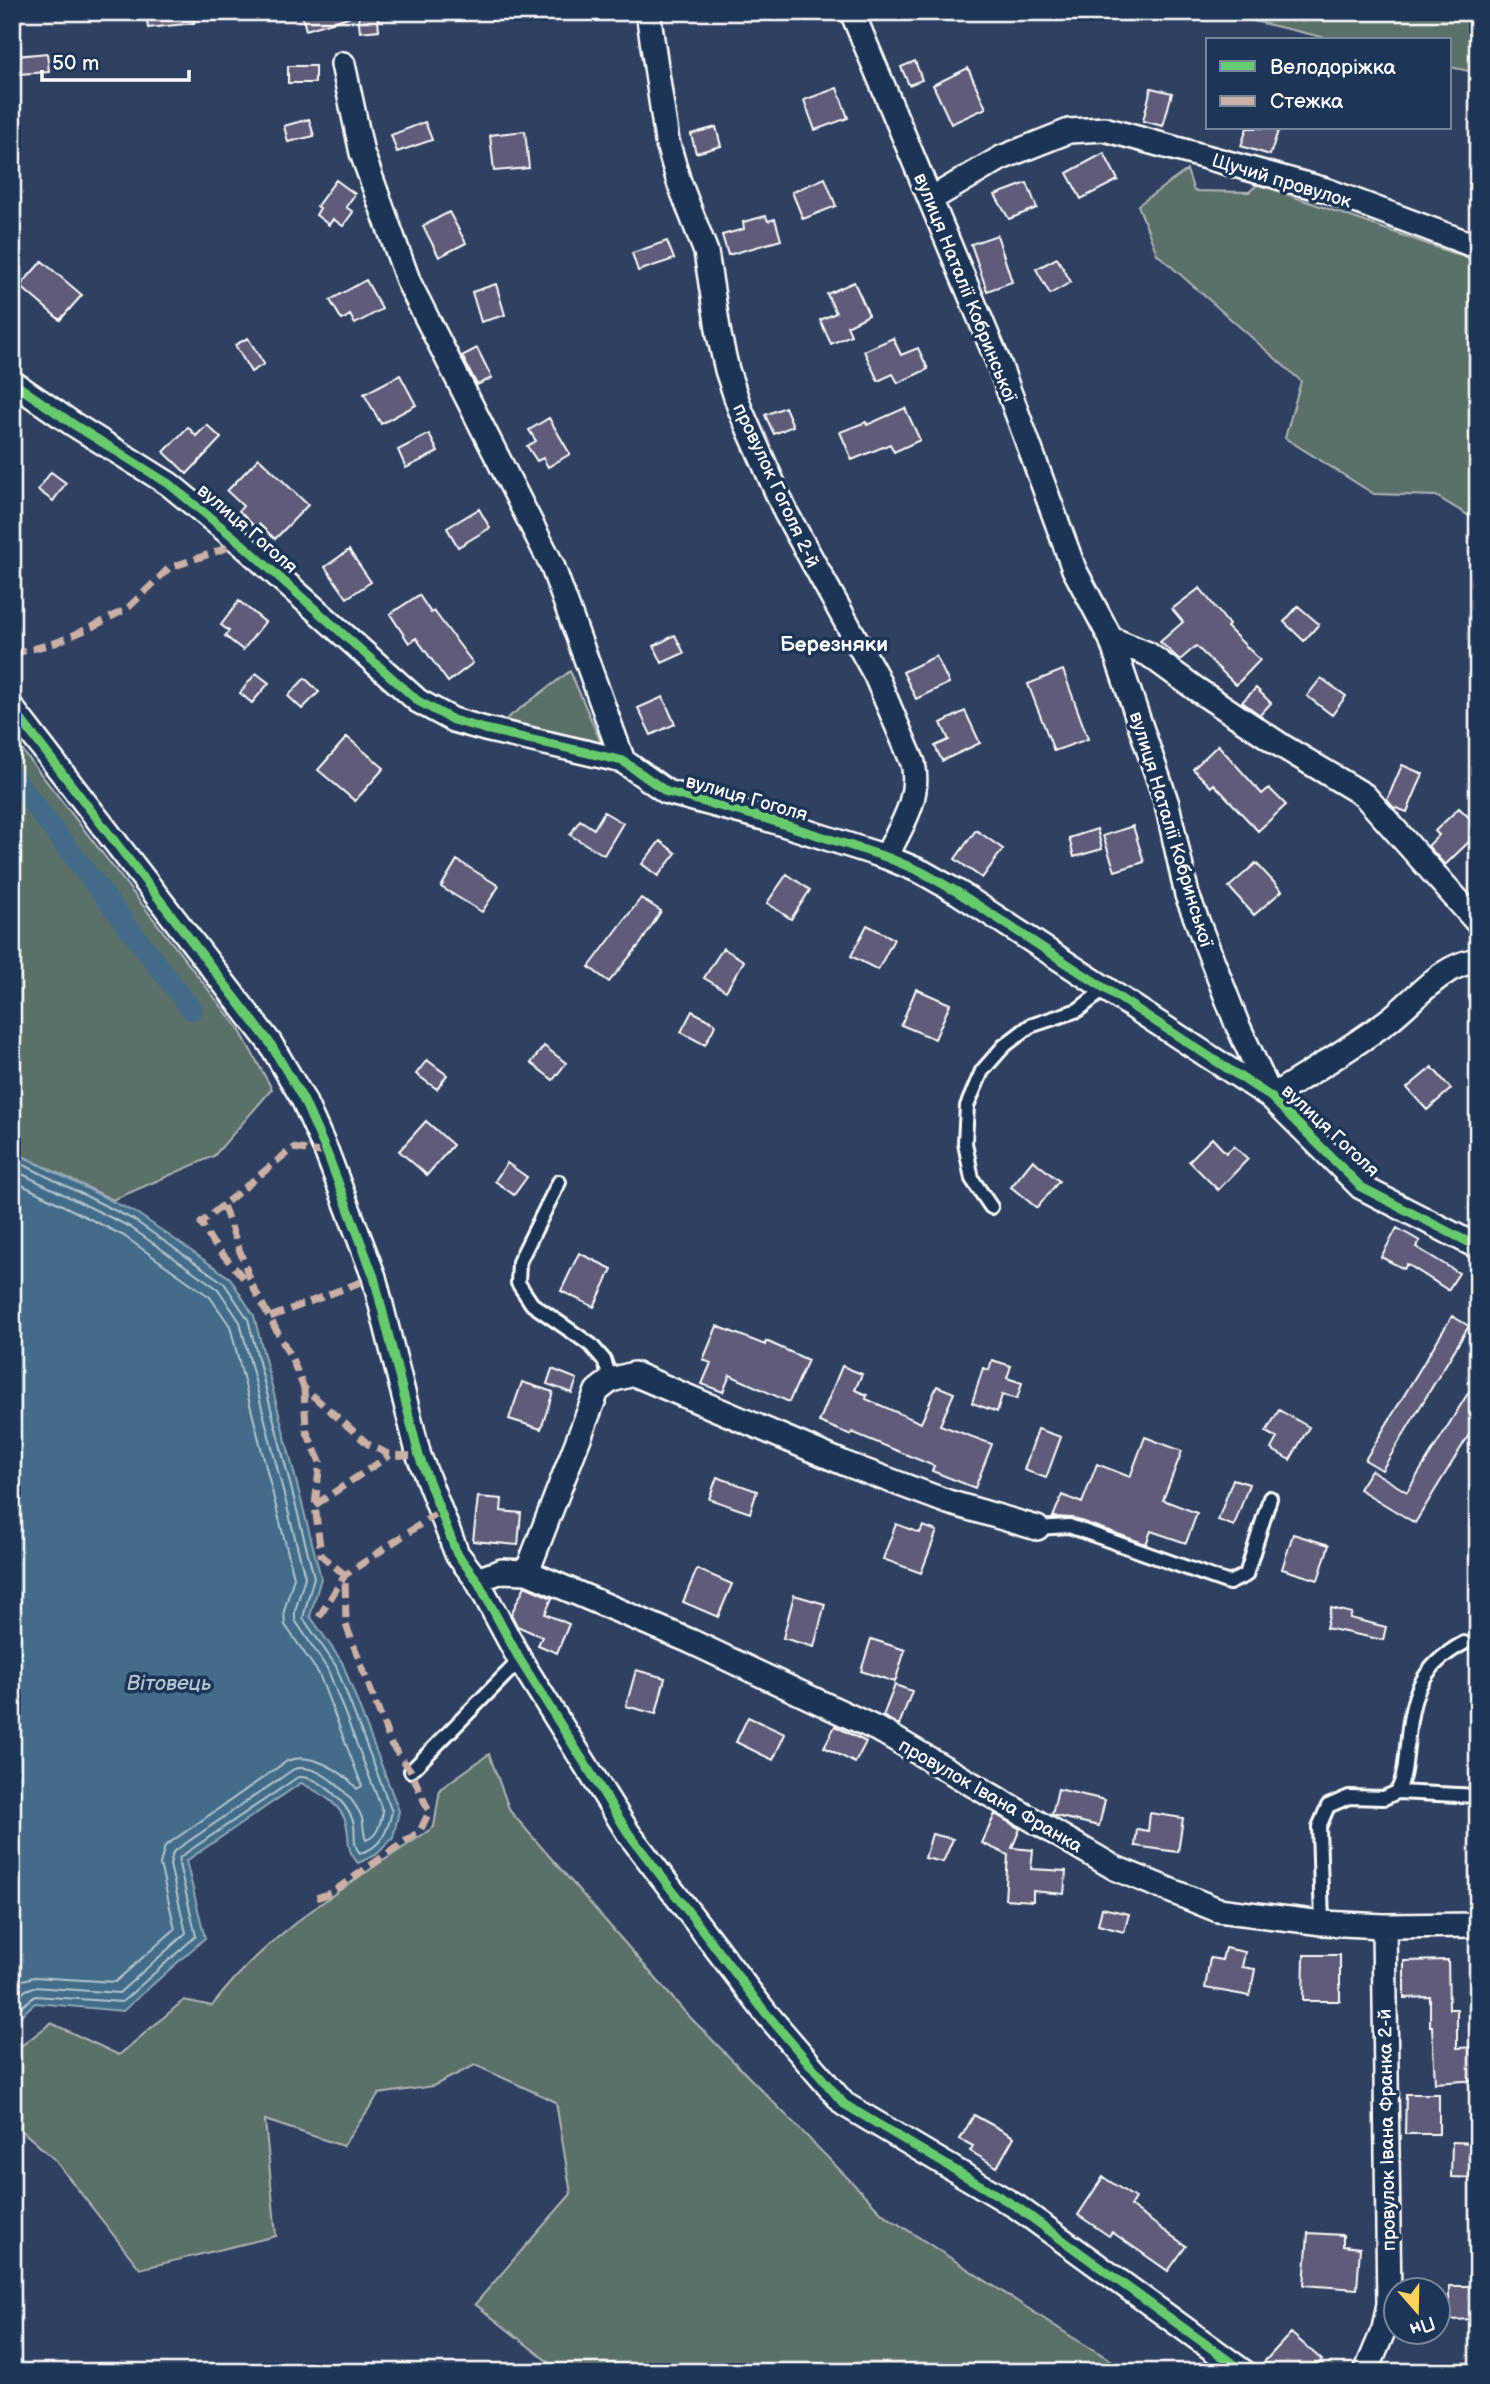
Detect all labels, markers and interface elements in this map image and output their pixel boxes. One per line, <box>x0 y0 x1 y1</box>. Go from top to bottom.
scale bar <box>42 38 189 82</box>
legend <box>1206 38 1452 130</box>
text: 50 m <box>52 51 99 76</box>
text: Велодоріжка <box>1270 55 1397 80</box>
text: Стежка <box>1270 89 1344 114</box>
street label: Щучий провулок <box>1209 149 1354 214</box>
street label: вулиця Наталії Кобринської <box>908 170 1021 406</box>
street label: провулок Гоголя 2-й <box>727 400 824 572</box>
street label: вулиця Гоголя <box>192 479 302 579</box>
district label: Березняки <box>780 632 888 657</box>
street label: вулиця Наталії Кобринської <box>1124 709 1217 950</box>
street label: вулиця Гоголя <box>683 770 810 827</box>
street label: вулиця Гоголя <box>1276 1080 1384 1182</box>
water label: Вітовець <box>127 1671 211 1696</box>
street label: провулок Івана Франка <box>894 1734 1086 1858</box>
street label: провулок Івана Франка 2-й <box>1374 2009 1401 2251</box>
north arrow <box>1382 2276 1452 2346</box>
text: Пн <box>1406 2310 1438 2341</box>

